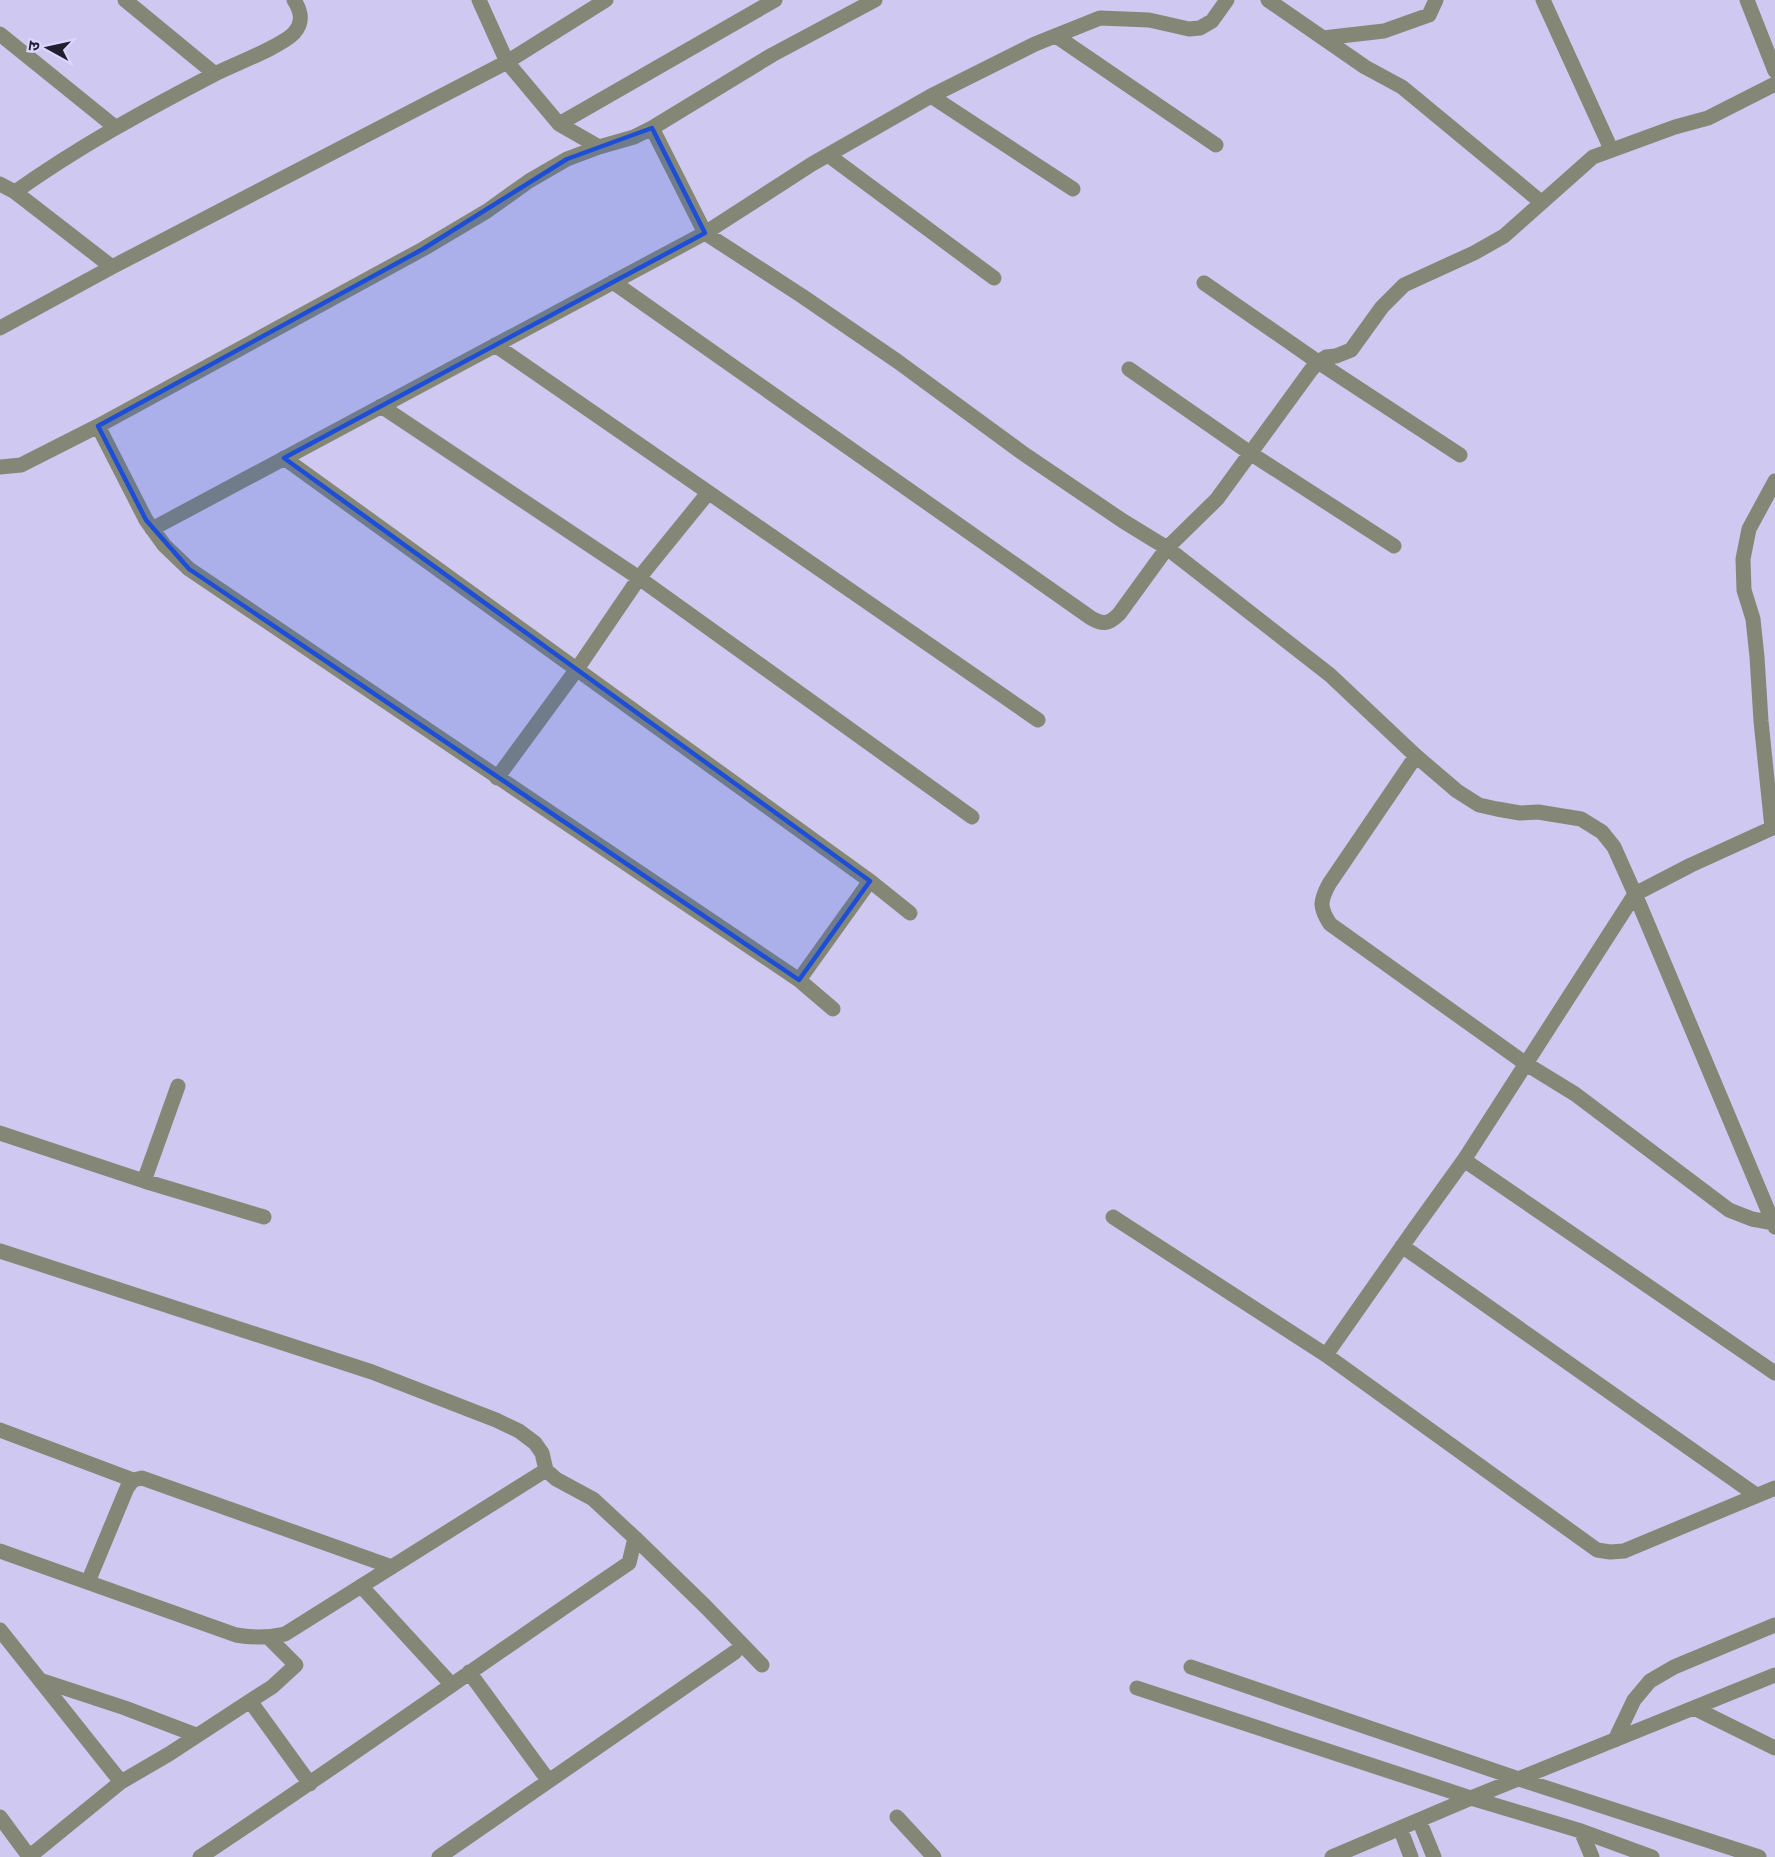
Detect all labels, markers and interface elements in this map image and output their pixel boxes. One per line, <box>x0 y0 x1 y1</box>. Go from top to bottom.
north arrow <box>18 18 78 78</box>
text: उ <box>24 39 44 52</box>

